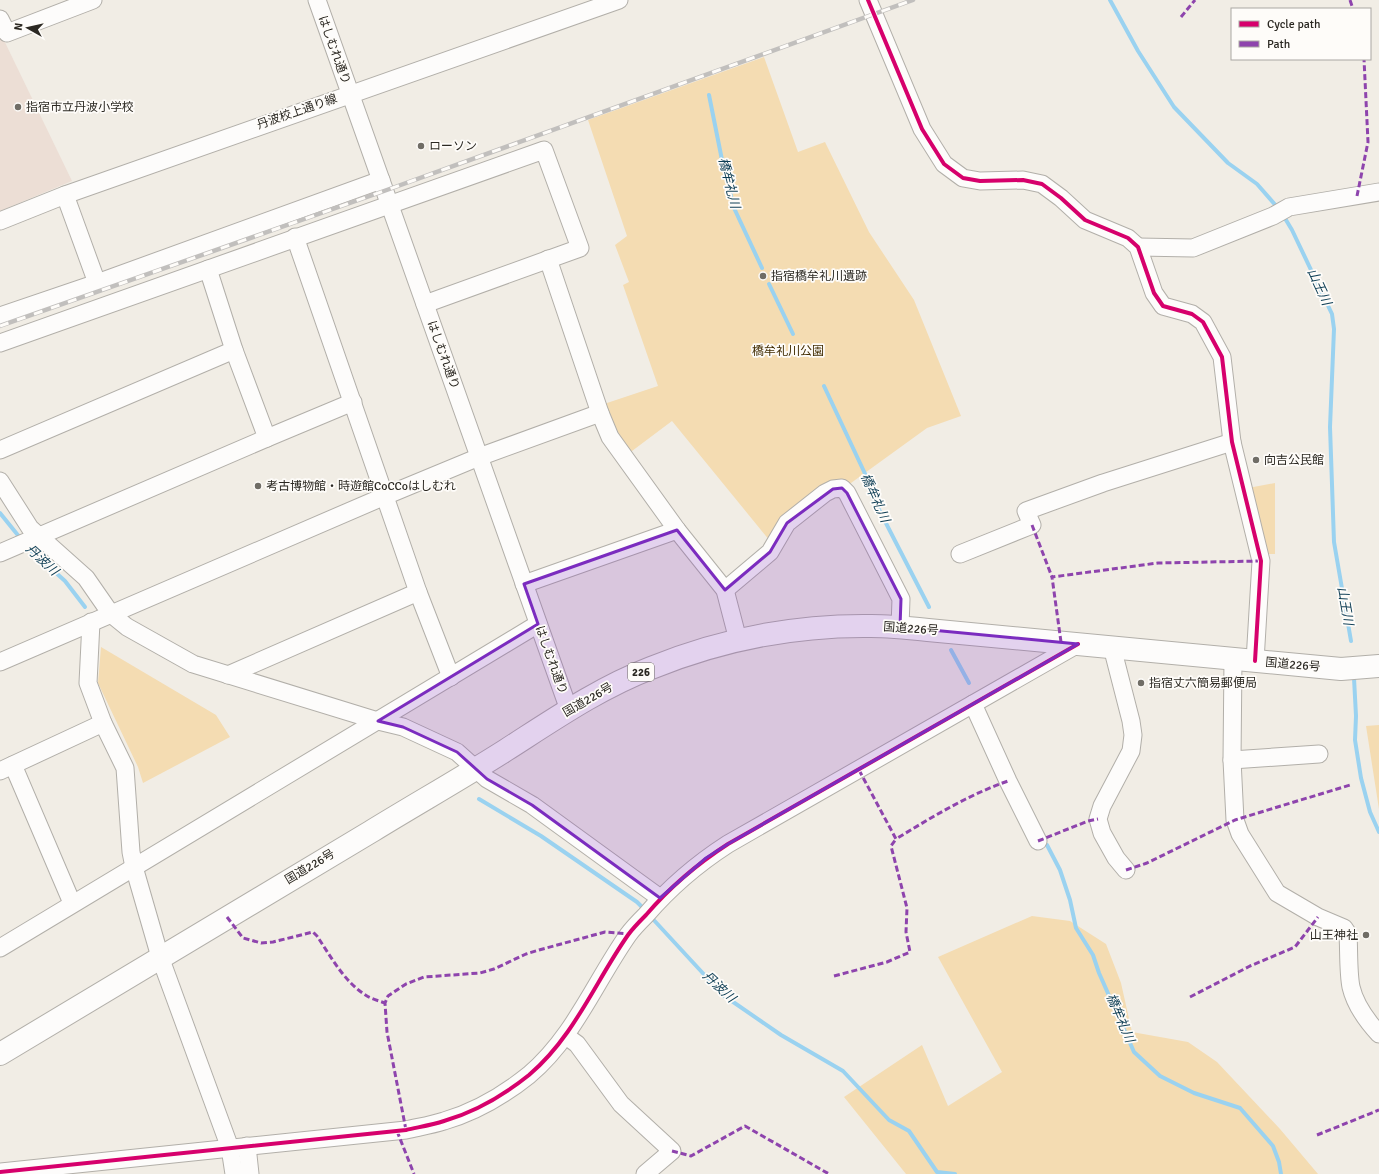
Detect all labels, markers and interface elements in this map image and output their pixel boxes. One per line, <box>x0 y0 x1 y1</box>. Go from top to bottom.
north arrow <box>8 8 48 48</box>
legend <box>1231 8 1371 60</box>
street label: はしむれ通り <box>315 14 353 86</box>
text: Cycle path <box>1267 17 1320 32</box>
text: N <box>12 22 26 31</box>
text: Path <box>1267 37 1290 52</box>
street label: 丹波校上通り線 <box>255 91 339 133</box>
place label: 指宿市立丹波小学校 <box>26 100 134 115</box>
marker: 指宿市立丹波小学校 <box>13 102 23 112</box>
place label: ローソン <box>429 139 477 154</box>
marker: ローソン <box>416 141 426 151</box>
water label: 橋牟礼川 <box>715 156 744 212</box>
water label: 山王川 <box>1304 266 1335 310</box>
place label: 指宿橋牟礼川遺跡 <box>771 269 867 284</box>
marker: 指宿橋牟礼川遺跡 <box>758 271 768 281</box>
street label: はしむれ通り <box>424 319 462 391</box>
park label: 橋牟礼川公園 <box>752 344 824 359</box>
place label: 向吉公民館 <box>1264 453 1324 468</box>
marker: 向吉公民館 <box>1251 455 1261 465</box>
water label: 橋牟礼川 <box>857 471 894 527</box>
place label: 考古博物館・時遊館CoCCoはしむれ <box>266 479 456 494</box>
marker: 考古博物館・時遊館CoCCoはしむれ <box>253 481 263 491</box>
water label: 丹波川 <box>22 541 63 581</box>
water label: 山王川 <box>1334 585 1357 629</box>
street label: 国道226号 <box>883 620 939 638</box>
street label: はしむれ通り <box>532 624 570 696</box>
street label: 国道226号 <box>1265 655 1321 675</box>
road number: 226 <box>628 663 654 681</box>
place label: 指宿丈六簡易郵便局 <box>1149 676 1257 691</box>
marker: 指宿丈六簡易郵便局 <box>1136 678 1146 688</box>
street label: 国道226号 <box>560 680 616 720</box>
street label: 国道226号 <box>282 846 338 888</box>
place label: 山王神社 <box>1310 928 1358 943</box>
marker: 山王神社 <box>1361 930 1371 940</box>
water label: 丹波川 <box>699 968 740 1008</box>
water label: 橋牟礼川 <box>1102 991 1138 1047</box>

